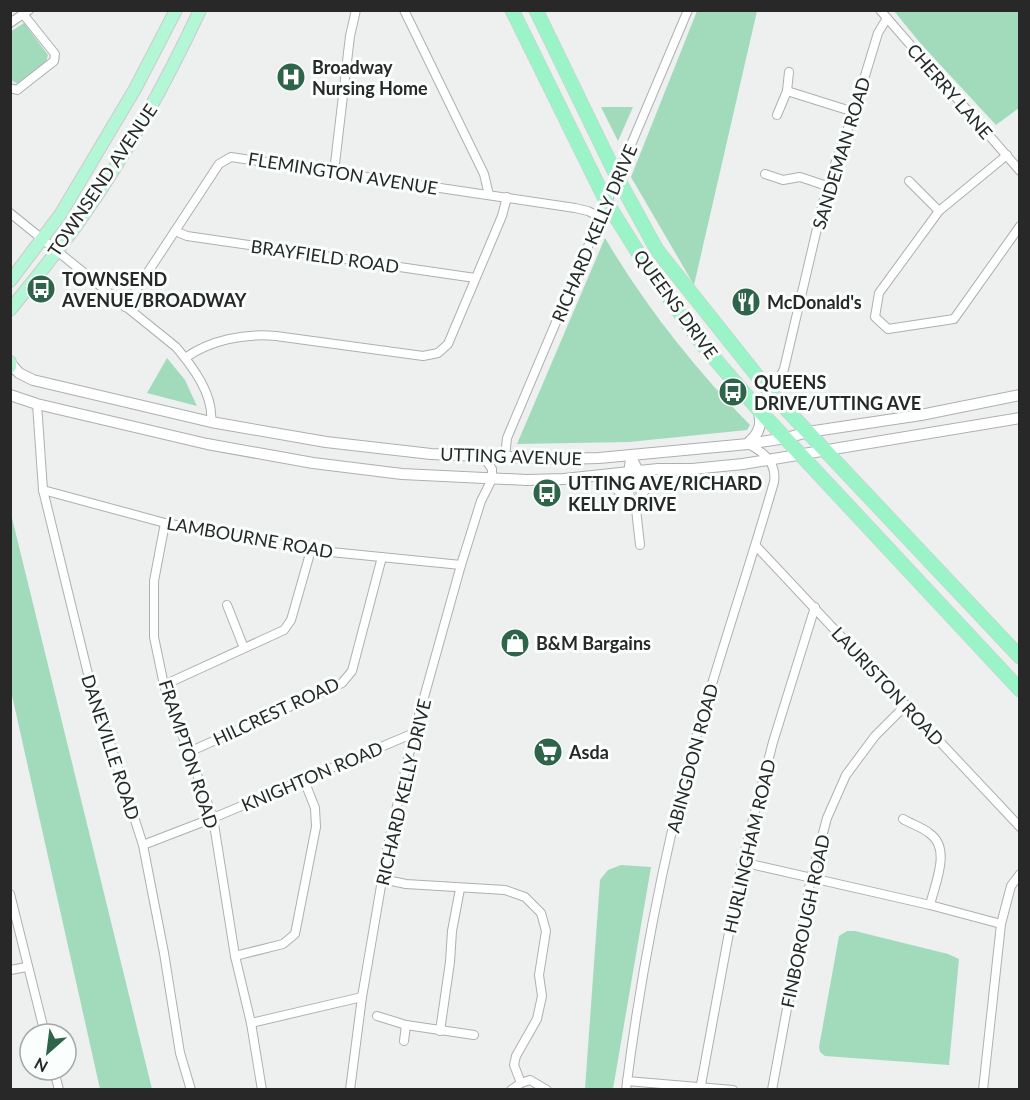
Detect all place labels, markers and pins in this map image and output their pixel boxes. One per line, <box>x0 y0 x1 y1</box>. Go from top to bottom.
place label: Broadway Nursing Home <box>312 56 428 99</box>
hospital icon: Broadway Nursing Home <box>275 61 307 93</box>
place label: TOWNSEND AVENUE/BROADWAY <box>61 268 247 311</box>
bus stop icon: TOWNSEND AVENUE/BROADWAY <box>25 273 57 305</box>
restaurant icon: McDonald's <box>730 286 762 318</box>
place label: McDonald's <box>767 291 862 313</box>
place label: QUEENS DRIVE/UTTING AVE <box>754 371 921 414</box>
bus stop icon: QUEENS DRIVE/UTTING AVE <box>717 376 749 408</box>
place label: UTTING AVE/RICHARD KELLY DRIVE <box>568 472 762 515</box>
bus stop icon: UTTING AVE/RICHARD KELLY DRIVE <box>531 477 563 509</box>
shop icon: B&M Bargains <box>499 627 531 659</box>
place label: B&M Bargains <box>536 632 651 654</box>
supermarket icon: Asda <box>532 736 564 768</box>
place label: Asda <box>568 741 609 763</box>

